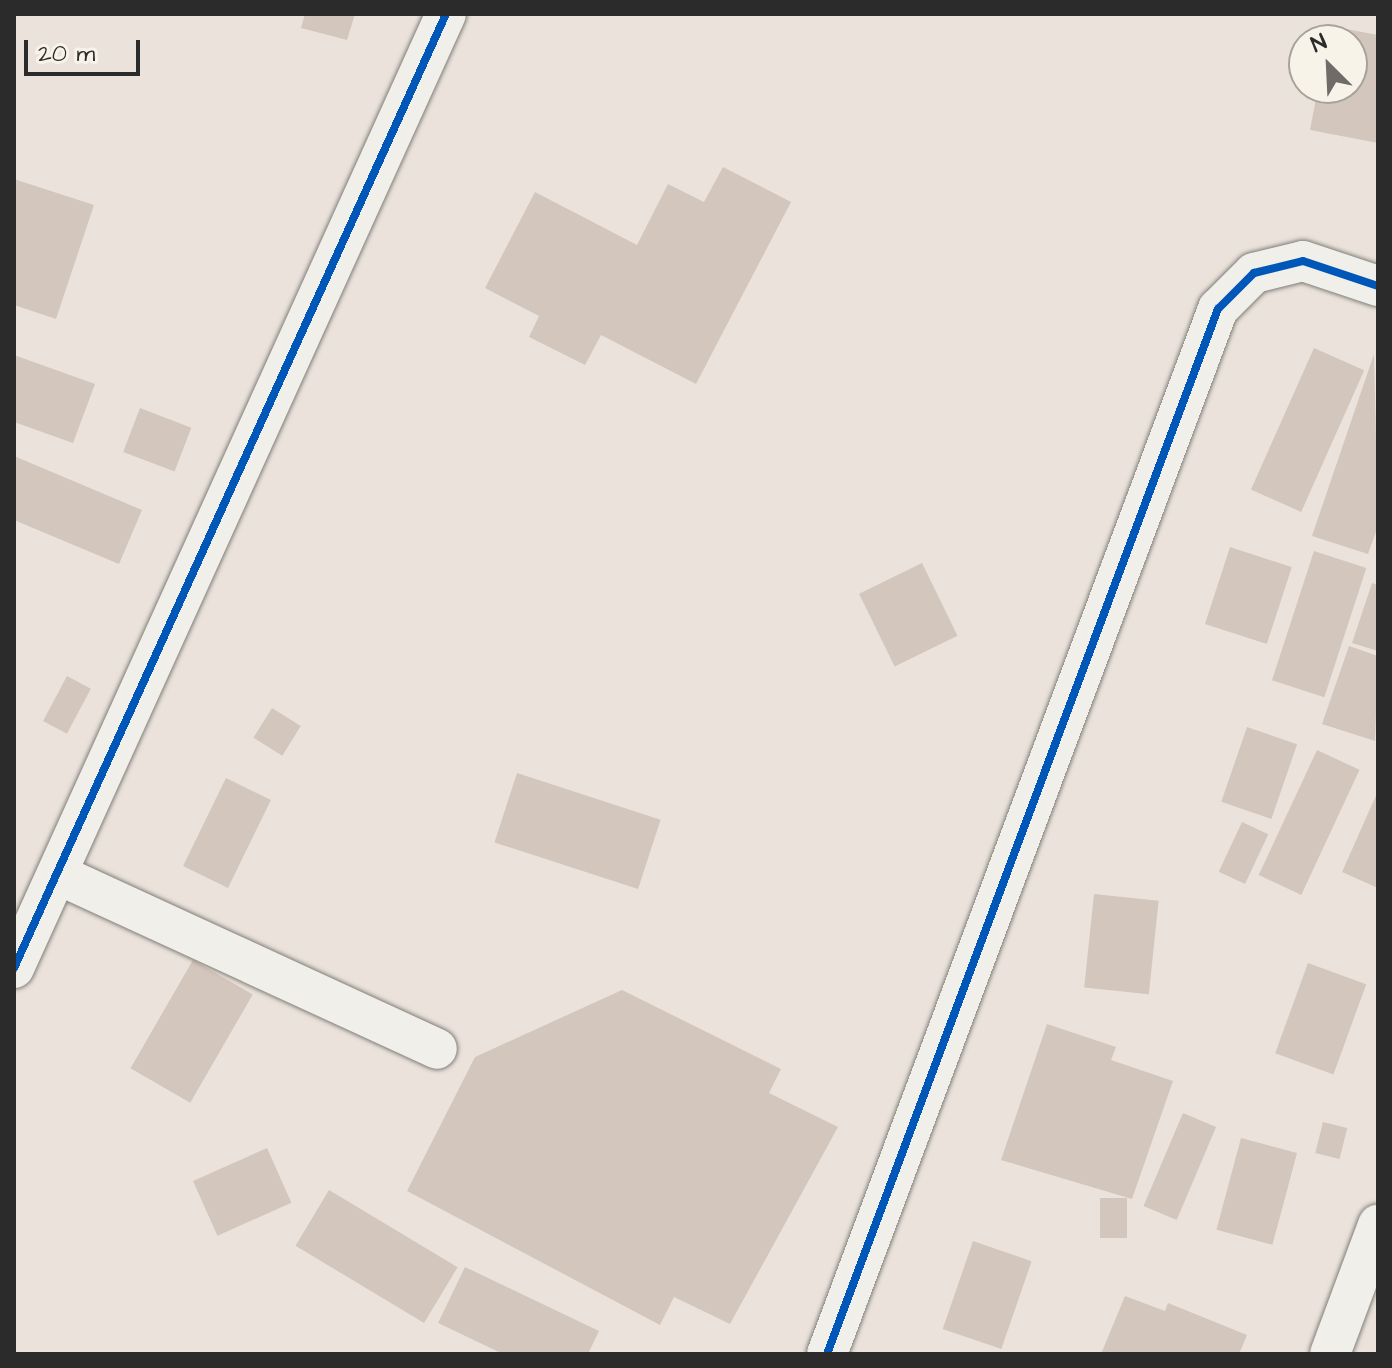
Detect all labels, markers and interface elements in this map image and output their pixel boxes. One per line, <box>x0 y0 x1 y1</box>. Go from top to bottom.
scale bar <box>28 24 144 74</box>
north arrow <box>1288 24 1368 104</box>
text: N <box>1306 26 1331 60</box>
text: 20 m <box>38 37 95 71</box>

